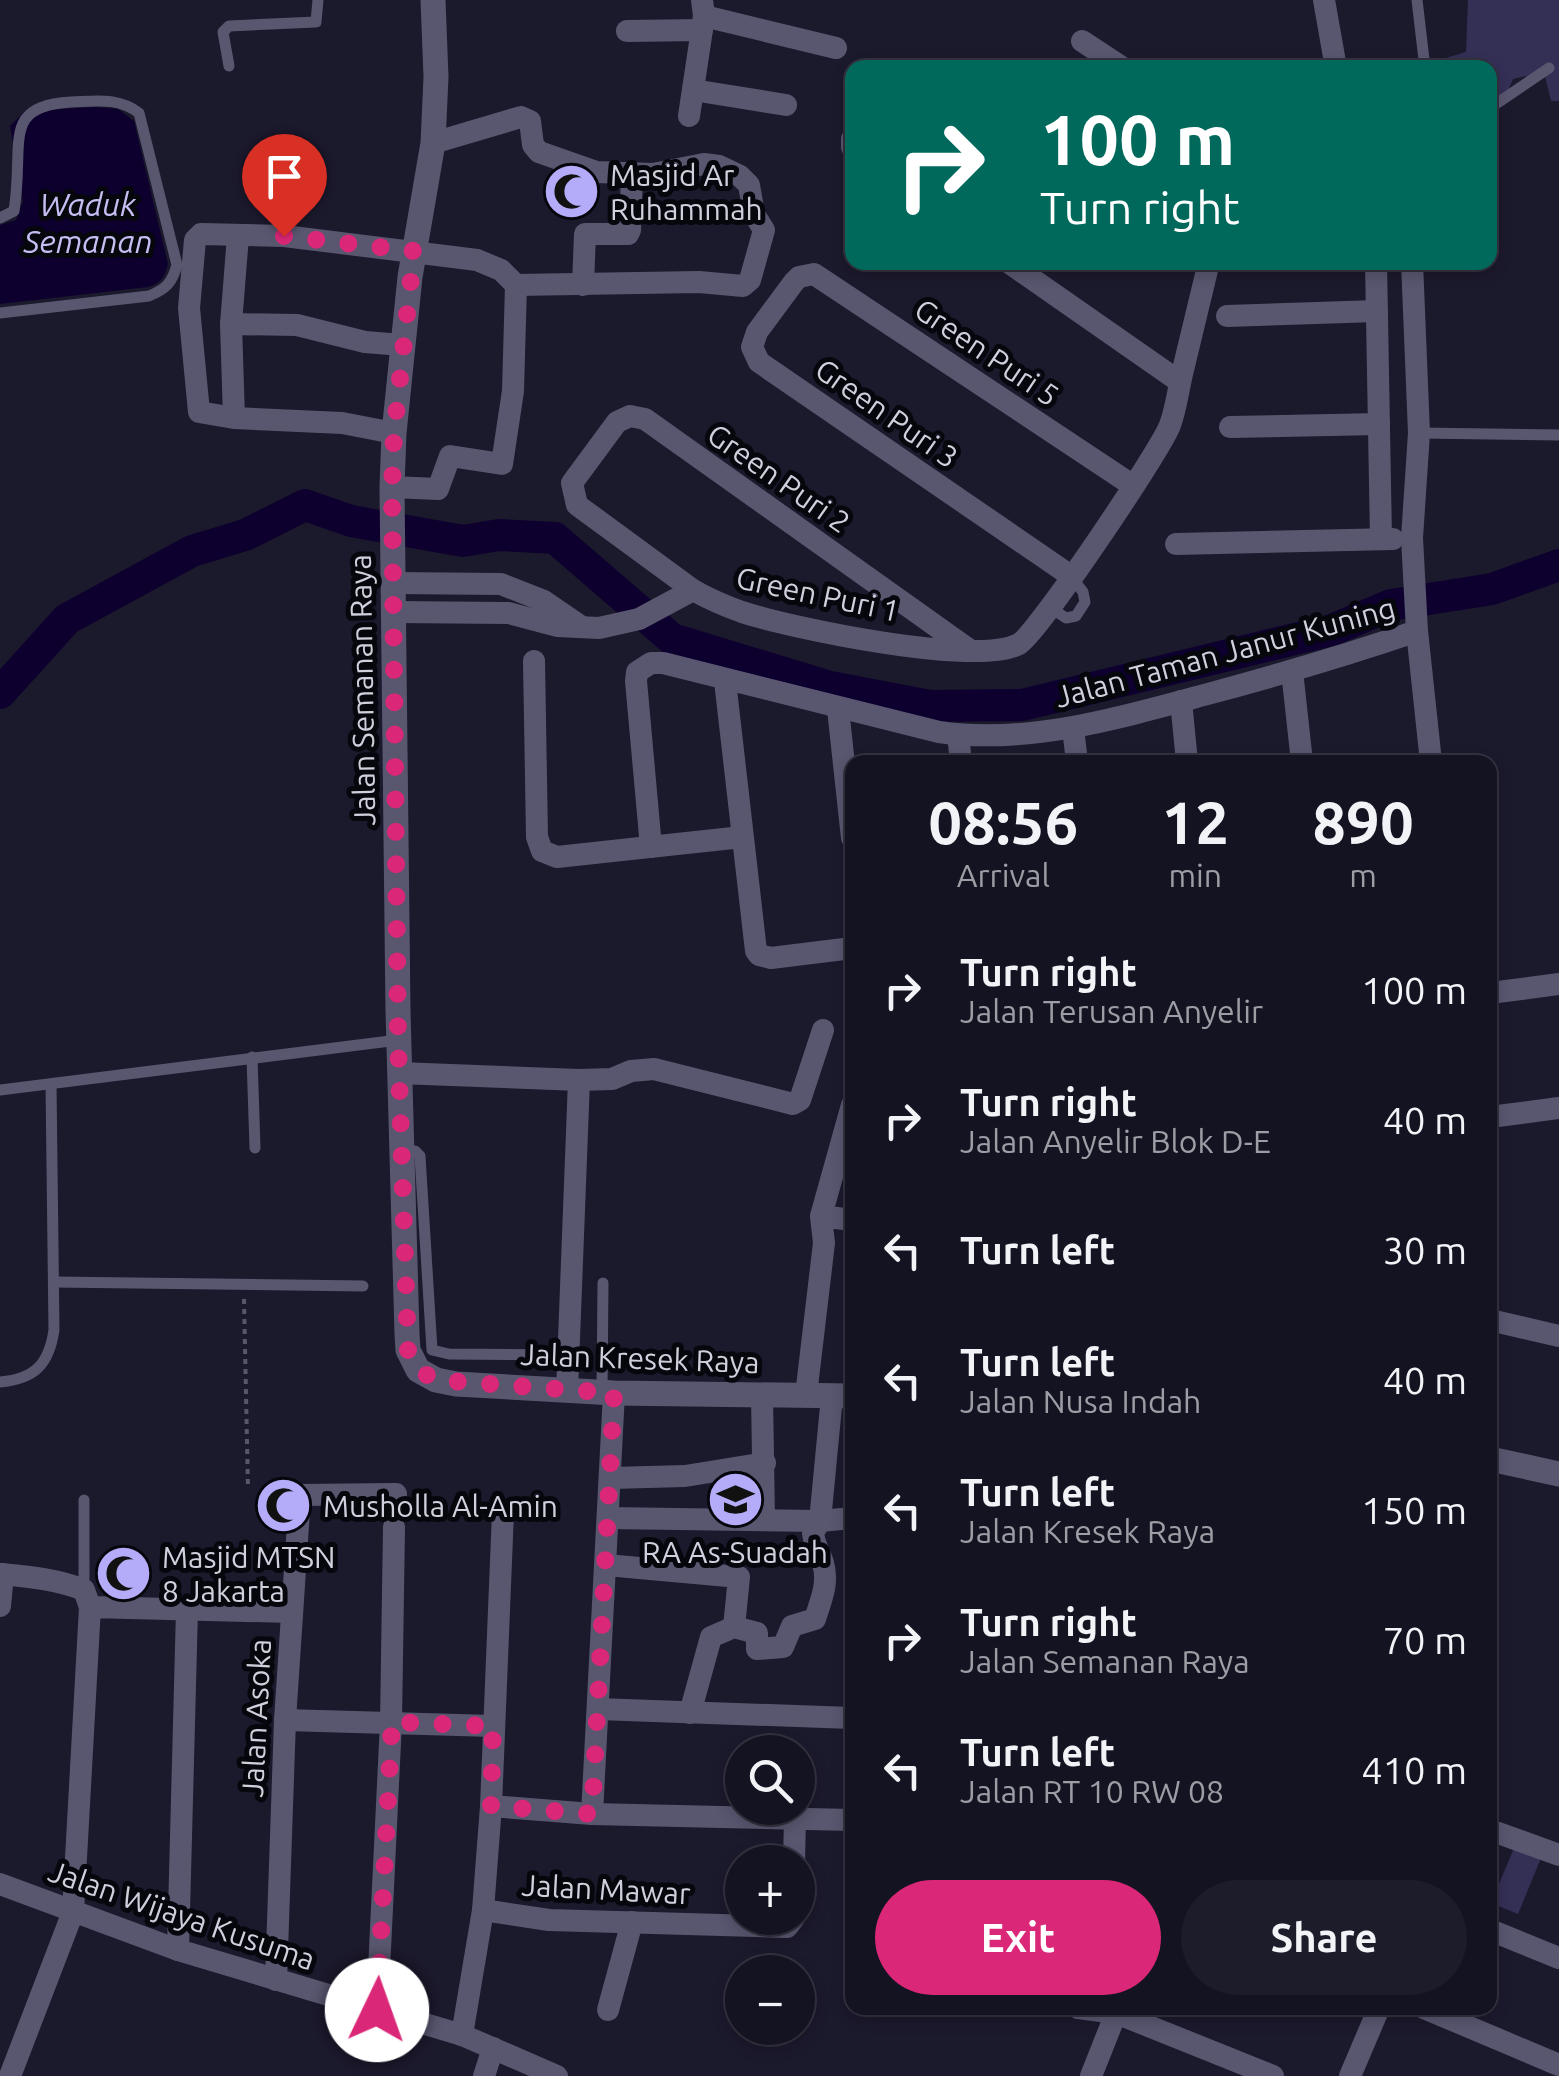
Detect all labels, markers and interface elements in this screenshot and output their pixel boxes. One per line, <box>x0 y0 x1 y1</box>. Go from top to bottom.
icon: right <box>875 100 1005 230</box>
text: 100 m <box>1040 100 1235 178</box>
pin <box>242 134 327 237</box>
icon: arrive <box>257 149 312 204</box>
place label: Masjid Ar Ruhammah <box>610 158 763 226</box>
mosque icon: Masjid Ar Ruhammah <box>541 162 601 222</box>
text: Turn right <box>1040 182 1240 233</box>
water label: Waduk Semanan <box>22 186 153 259</box>
street label: Green Puri 5 <box>909 292 1065 412</box>
street label: Green Puri 3 <box>809 352 965 474</box>
street label: Green Puri 2 <box>701 417 857 539</box>
street label: Jalan Semanan Raya <box>343 554 381 826</box>
street label: Green Puri 1 <box>733 560 903 628</box>
street label: Jalan Taman Janur Kuning <box>1051 590 1399 714</box>
text: 08:56 <box>928 788 1078 855</box>
text: 12 <box>1161 788 1229 855</box>
text: 890 <box>1312 788 1414 855</box>
text: Arrival <box>957 857 1050 893</box>
text: min <box>1168 857 1222 893</box>
text: m <box>1349 857 1377 893</box>
text: Turn right <box>960 951 1137 993</box>
icon: right <box>875 963 930 1018</box>
text: 100 m <box>1361 969 1467 1011</box>
text: Jalan Terusan Anyelir <box>960 993 1263 1029</box>
text: Turn right <box>960 1081 1137 1123</box>
icon: right <box>875 1093 930 1148</box>
text: 40 m <box>1383 1099 1467 1141</box>
text: Jalan Anyelir Blok D-E <box>960 1123 1271 1159</box>
icon: left <box>875 1223 930 1278</box>
text: Turn left <box>960 1229 1115 1271</box>
text: 30 m <box>1383 1229 1467 1271</box>
street label: Jalan Kresek Raya <box>520 1337 760 1379</box>
text: Turn left <box>960 1341 1115 1383</box>
icon: left <box>875 1353 930 1408</box>
text: 40 m <box>1383 1359 1467 1401</box>
text: Jalan Nusa Indah <box>960 1383 1201 1419</box>
school or university icon: RA As-Suadah <box>705 1470 765 1530</box>
text: Turn left <box>960 1471 1115 1513</box>
mosque icon: Musholla Al-Amin <box>254 1476 314 1536</box>
icon: left <box>875 1483 930 1538</box>
place label: Musholla Al-Amin <box>323 1489 558 1523</box>
text: 150 m <box>1361 1489 1467 1531</box>
text: Jalan Kresek Raya <box>960 1513 1215 1549</box>
place label: RA As-Suadah <box>642 1535 828 1569</box>
place label: Masjid MTSN 8 Jakarta <box>162 1540 335 1608</box>
mosque icon: Masjid MTSN 8 Jakarta <box>93 1544 153 1604</box>
text: Turn right <box>960 1601 1137 1643</box>
icon: right <box>875 1613 930 1668</box>
text: 70 m <box>1383 1619 1467 1661</box>
street label: Jalan Asoka <box>235 1638 277 1798</box>
text: Jalan Semanan Raya <box>960 1643 1250 1679</box>
text: Turn left <box>960 1731 1115 1773</box>
map controls <box>725 1735 815 2045</box>
button: search <box>725 1735 815 1825</box>
icon: left <box>875 1743 930 1798</box>
text: 410 m <box>1361 1749 1467 1791</box>
text: Jalan RT 10 RW 08 <box>960 1773 1224 1809</box>
button: + <box>725 1845 815 1935</box>
street label: Jalan Wijaya Kusuma <box>44 1853 320 1977</box>
street label: Jalan Mawar <box>521 1868 692 1910</box>
button: Exit <box>875 1880 1161 1995</box>
button: Share <box>1181 1880 1467 1995</box>
button: − <box>725 1955 815 2045</box>
position arrow <box>325 1958 429 2062</box>

